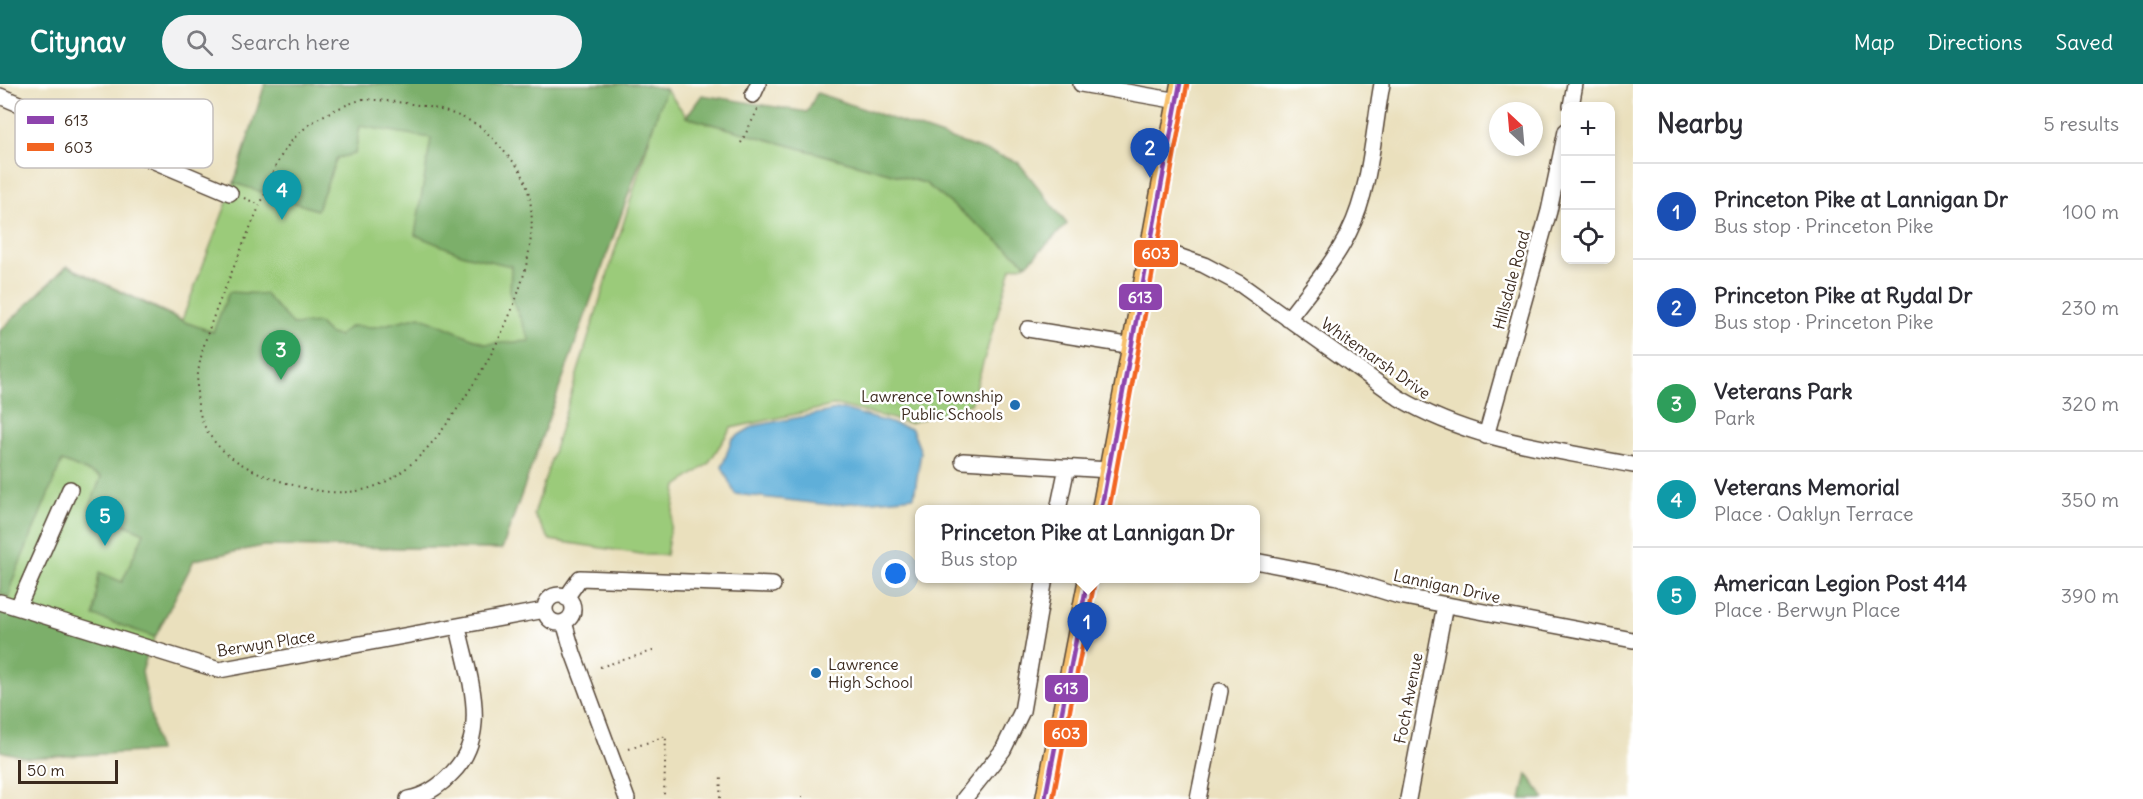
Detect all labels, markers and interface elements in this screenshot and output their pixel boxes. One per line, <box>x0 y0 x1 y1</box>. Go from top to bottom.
search box <box>162 15 582 69</box>
text: Citynav <box>30 24 126 60</box>
icon: search <box>183 26 216 59</box>
text: Search here <box>231 28 350 56</box>
text: Map <box>1854 29 1895 56</box>
text: Directions <box>1928 29 2022 56</box>
text: Saved <box>2055 29 2113 56</box>
legend <box>15 99 213 168</box>
north arrow <box>1489 102 1543 156</box>
map controls <box>1561 102 1615 264</box>
button: + <box>1561 102 1615 156</box>
text: Nearby <box>1657 107 1743 140</box>
text: 613 <box>64 110 89 130</box>
text: 5 results <box>2043 111 2119 136</box>
pin: 2 <box>1130 128 1170 178</box>
text: 603 <box>64 137 93 157</box>
button: − <box>1561 156 1615 210</box>
pin: 4 <box>262 170 302 220</box>
text: Princeton Pike at Lannigan Dr <box>1714 185 2008 213</box>
text: 1 <box>1673 199 1680 224</box>
text: 100 m <box>2062 199 2119 224</box>
button: locate <box>1561 210 1615 264</box>
text: Bus stop · Princeton Pike <box>1714 213 1934 238</box>
street label: Hillsdale Road <box>1488 228 1534 332</box>
line badge: 603 <box>1133 239 1179 268</box>
text: 603 <box>1142 243 1170 263</box>
text: Princeton Pike at Rydal Dr <box>1714 281 1972 309</box>
line badge: 613 <box>1118 283 1163 311</box>
text: 613 <box>1128 287 1152 307</box>
text: 2 <box>1671 295 1682 320</box>
text: 230 m <box>2061 295 2119 320</box>
text: Bus stop · Princeton Pike <box>1714 309 1934 334</box>
street label: Whitemarsh Drive <box>1317 313 1435 403</box>
pin: 3 <box>262 330 300 380</box>
text: Veterans Park <box>1714 377 1853 405</box>
place label: Lawrence Township Public Schools <box>861 386 1003 424</box>
text: 3 <box>1671 391 1682 416</box>
text: 320 m <box>2061 391 2119 416</box>
marker: Lawrence Township Public Schools <box>1008 398 1022 412</box>
text: Park <box>1714 405 1755 430</box>
text: Veterans Memorial <box>1714 473 1900 501</box>
text: 4 <box>1671 487 1682 512</box>
text: 350 m <box>2061 487 2119 512</box>
pin: 5 <box>86 496 124 546</box>
text: Place · Oaklyn Terrace <box>1714 501 1914 526</box>
popup <box>915 505 1260 583</box>
text: Princeton Pike at Lannigan Dr <box>941 518 1234 546</box>
text: Bus stop <box>941 546 1018 571</box>
your location <box>881 559 910 588</box>
street label: Lannigan Drive <box>1392 565 1502 607</box>
text: American Legion Post 414 <box>1714 569 1967 597</box>
text: 5 <box>1671 583 1682 608</box>
text: 390 m <box>2061 583 2119 608</box>
text: Place · Berwyn Place <box>1714 597 1900 622</box>
pin: 1 <box>1068 602 1106 652</box>
street label: Berwyn Place <box>215 625 317 661</box>
street label: Foch Avenue <box>1389 651 1427 745</box>
place label: Lawrence High School <box>828 654 913 692</box>
marker: Lawrence High School <box>809 666 823 680</box>
line badge: 613 <box>1044 674 1089 703</box>
text: 613 <box>1054 678 1078 698</box>
line badge: 603 <box>1043 719 1088 748</box>
text: 603 <box>1052 723 1080 743</box>
scale bar <box>18 757 118 784</box>
text: 50 m <box>27 760 65 780</box>

